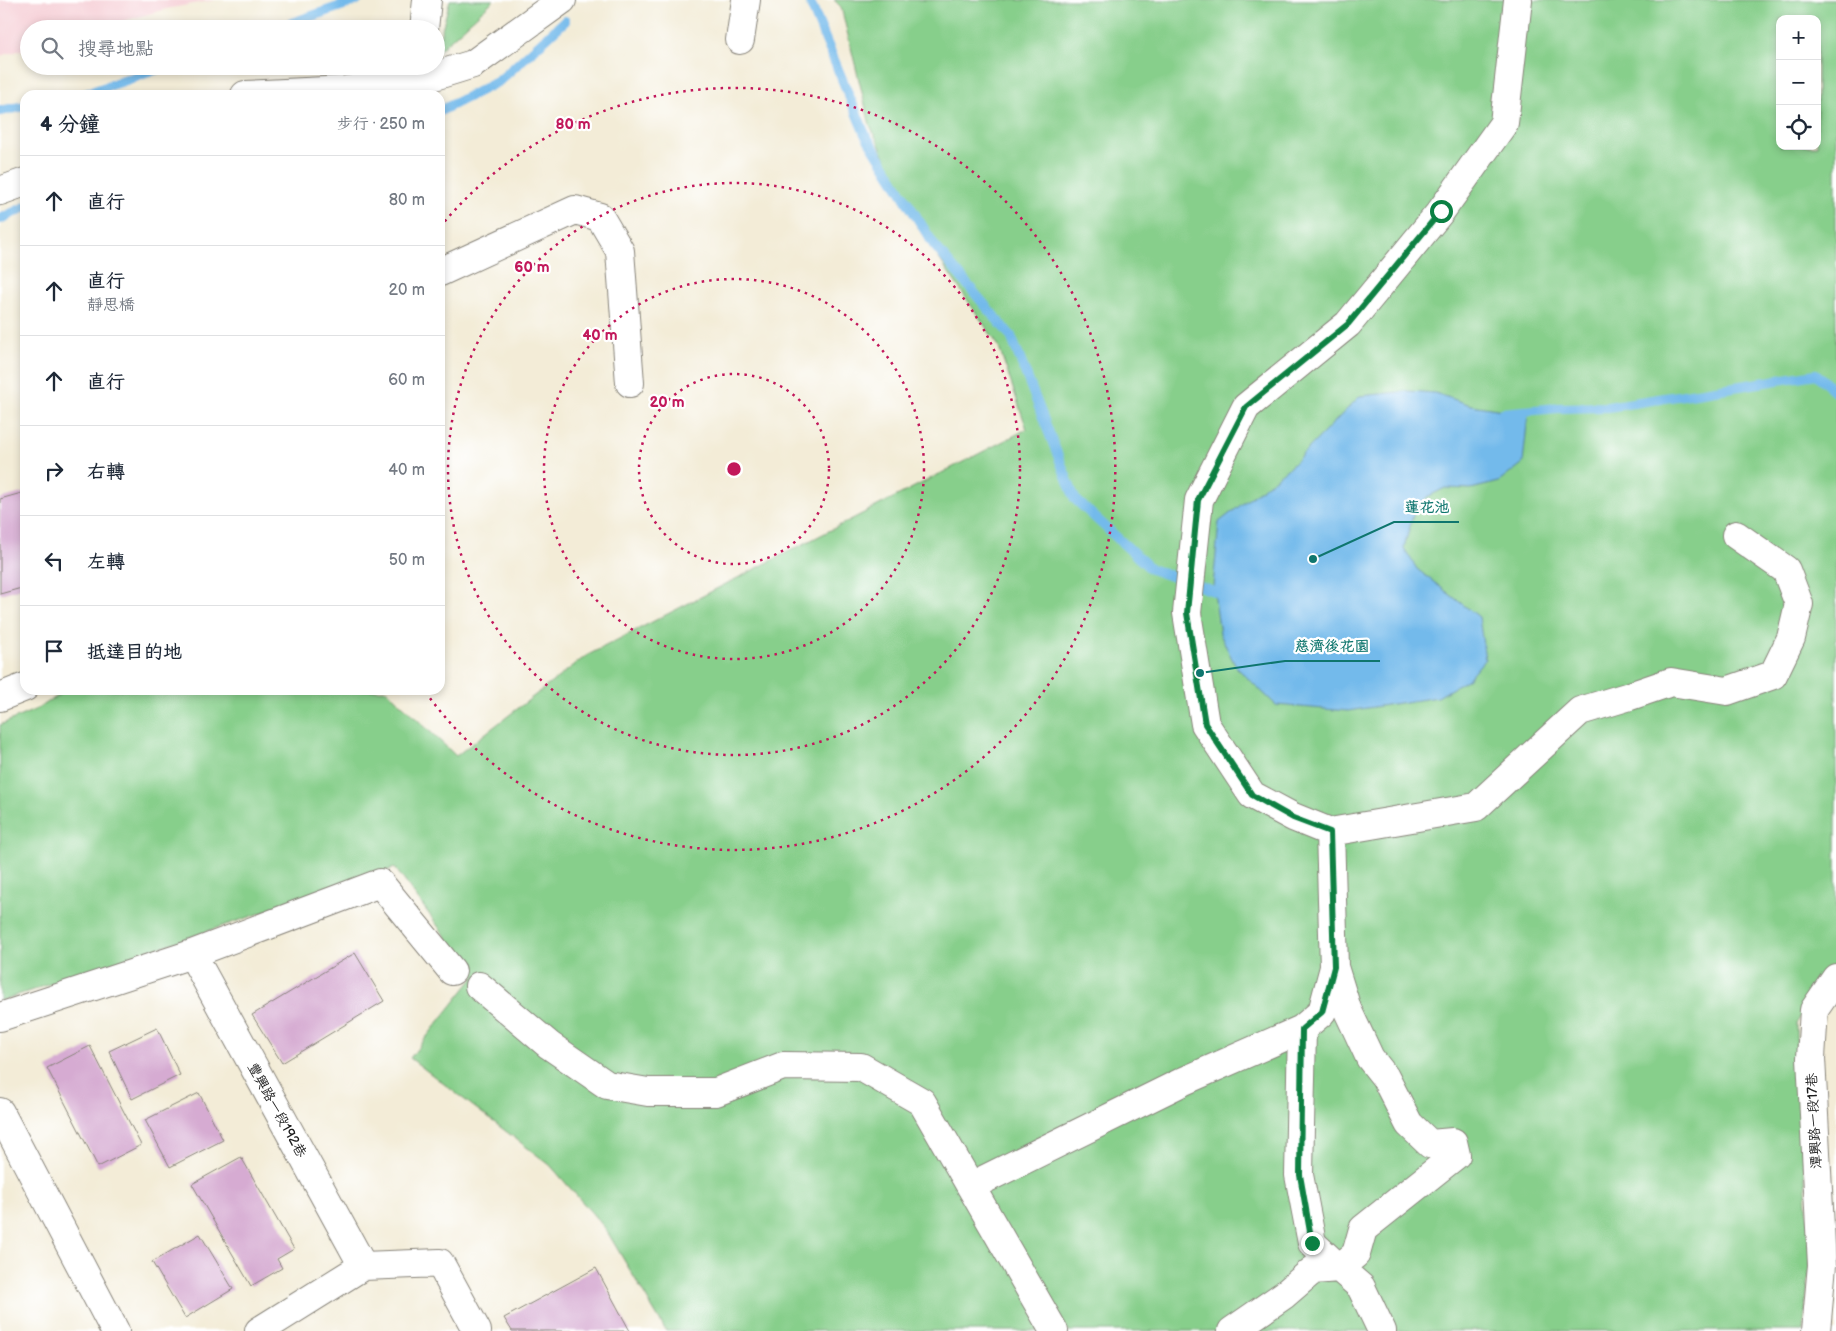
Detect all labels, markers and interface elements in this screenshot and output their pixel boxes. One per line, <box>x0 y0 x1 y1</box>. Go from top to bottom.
map controls <box>1776 15 1821 150</box>
button: + <box>1776 15 1821 60</box>
search box <box>20 20 445 75</box>
icon: search <box>38 34 66 62</box>
text: 搜尋地點 <box>78 38 154 61</box>
button: − <box>1776 60 1821 105</box>
button: locate <box>1776 105 1821 150</box>
text: 4 分鐘 <box>40 112 100 137</box>
text: 步行 · 250 m <box>337 115 425 134</box>
text: 80 m <box>555 115 591 134</box>
icon: ahead <box>40 187 68 215</box>
text: 直行 <box>87 191 125 214</box>
text: 80 m <box>389 191 425 210</box>
route start <box>1430 200 1453 223</box>
text: 60 m <box>514 258 550 277</box>
text: 直行 <box>87 270 125 293</box>
icon: ahead <box>40 277 68 305</box>
text: 20 m <box>389 281 425 300</box>
text: 靜思橋 <box>87 296 135 315</box>
text: 40 m <box>582 326 618 345</box>
icon: ahead <box>40 367 68 395</box>
text: 直行 <box>87 371 125 394</box>
text: 60 m <box>388 371 425 390</box>
text: 20 m <box>650 393 685 412</box>
icon: right <box>40 457 68 485</box>
centre of rings <box>725 460 743 478</box>
text: 右轉 <box>87 461 125 484</box>
text: 40 m <box>388 461 425 480</box>
callout: 蓮花池 <box>1394 492 1459 522</box>
text: 蓮花池 <box>1404 498 1450 517</box>
icon: left <box>40 547 68 575</box>
text: 左轉 <box>87 551 125 574</box>
text: 50 m <box>389 551 425 570</box>
callout: 慈濟後花園 <box>1285 631 1380 661</box>
icon: arrive <box>40 637 68 665</box>
text: 慈濟後花園 <box>1294 637 1370 656</box>
text: 抵達目的地 <box>87 641 182 664</box>
street label: 豐興路一段192巷 <box>244 1060 311 1161</box>
street label: 潭興路一段17巷 <box>1803 1071 1825 1170</box>
route end <box>1301 1232 1324 1255</box>

